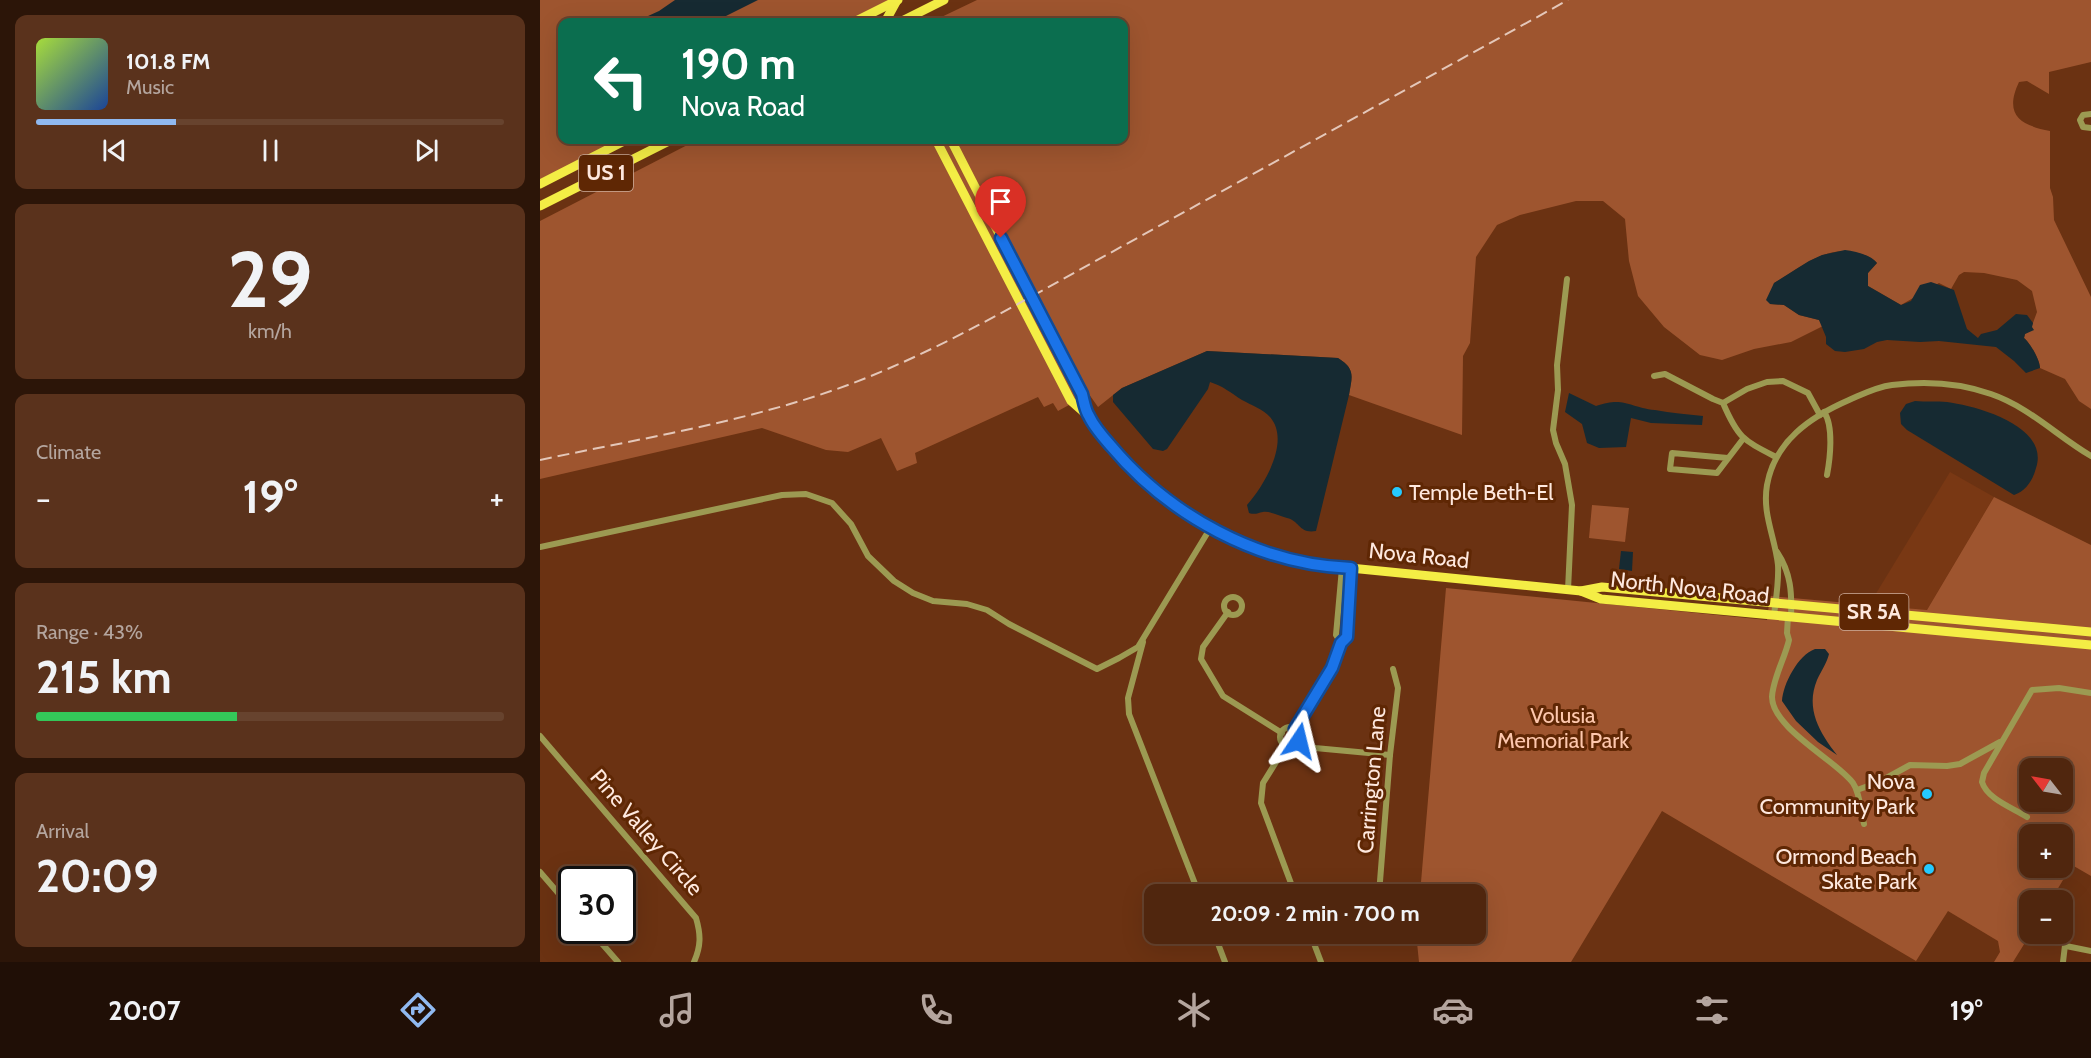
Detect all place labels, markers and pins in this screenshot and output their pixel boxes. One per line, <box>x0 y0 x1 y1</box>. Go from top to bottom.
pin <box>975 176 1026 238</box>
place label: Temple Beth-El <box>1409 479 1554 506</box>
marker: Temple Beth-El <box>1390 485 1404 499</box>
place label: Nova Community Park <box>1759 768 1915 820</box>
marker: Nova Community Park <box>1920 787 1934 801</box>
place label: Ormond Beach Skate Park <box>1776 843 1917 895</box>
marker: Ormond Beach Skate Park <box>1922 862 1936 876</box>

